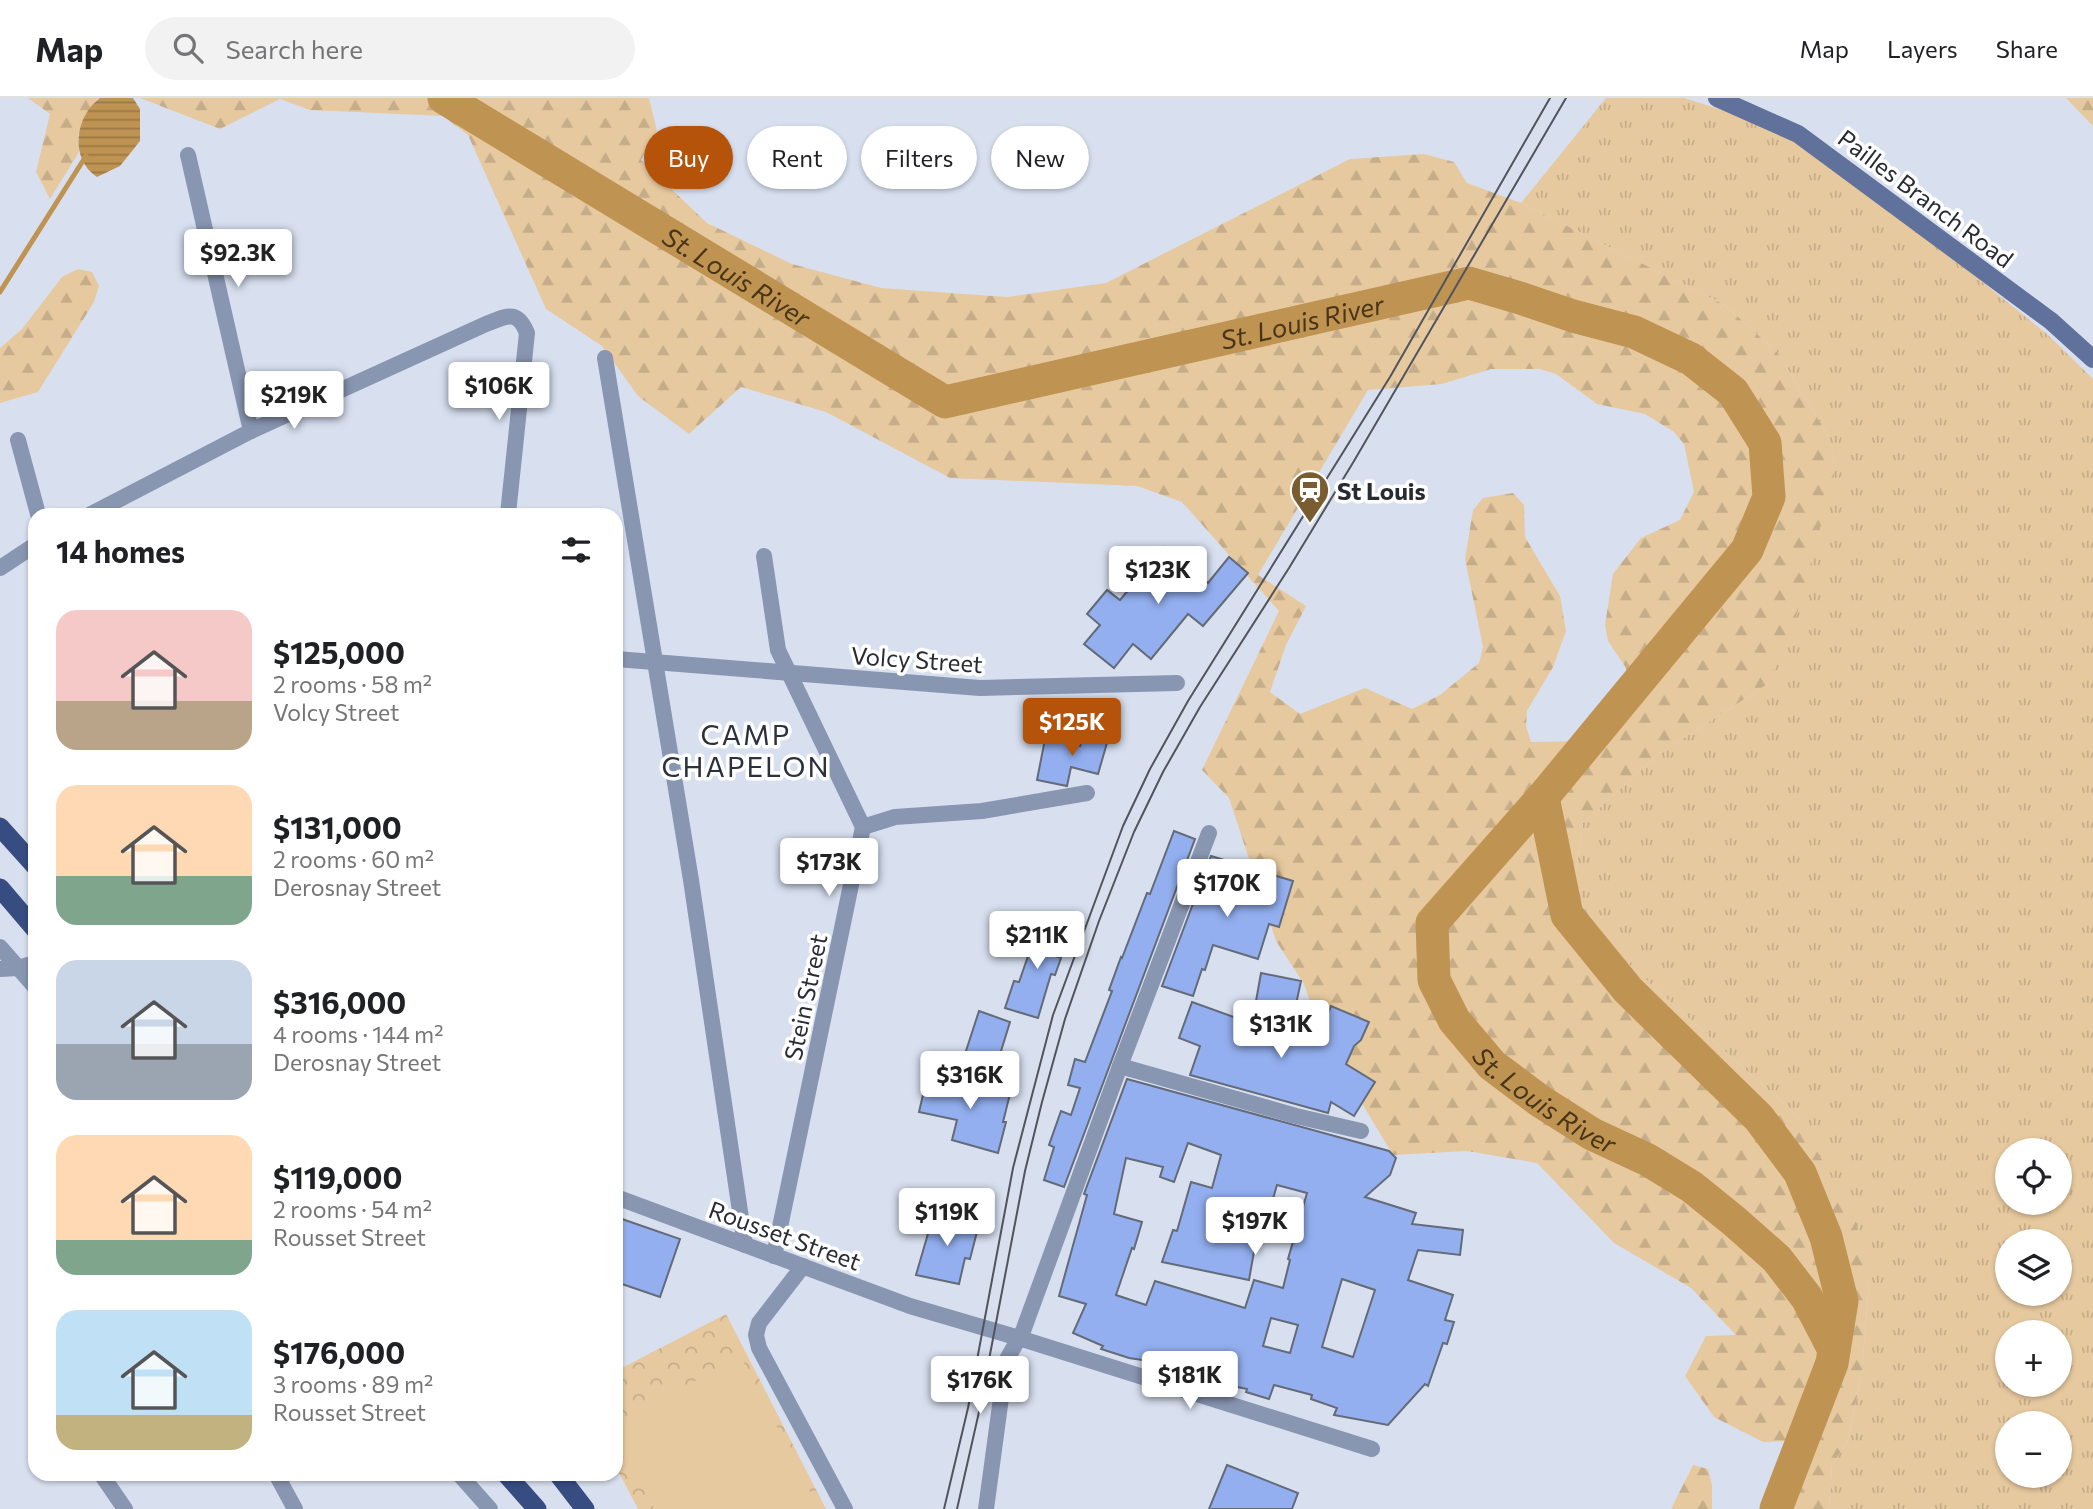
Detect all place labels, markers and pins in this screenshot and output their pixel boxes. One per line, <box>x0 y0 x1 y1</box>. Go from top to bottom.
pin: $92.3K <box>181 230 295 289</box>
pin: $106K <box>450 362 548 422</box>
pin: $219K <box>245 372 343 431</box>
station icon: St Louis <box>1289 469 1331 524</box>
place label: St Louis <box>1337 476 1426 505</box>
pin: $123K <box>1109 546 1207 606</box>
pin: $125K <box>1023 698 1121 758</box>
pin: $173K <box>780 838 878 898</box>
pin: $170K <box>1178 860 1276 919</box>
pin: $211K <box>988 912 1086 971</box>
pin: $131K <box>1232 1000 1330 1060</box>
pin: $316K <box>921 1052 1019 1111</box>
pin: $119K <box>898 1188 996 1248</box>
pin: $197K <box>1206 1198 1304 1257</box>
pin: $181K <box>1141 1352 1239 1411</box>
pin: $176K <box>931 1356 1029 1416</box>

